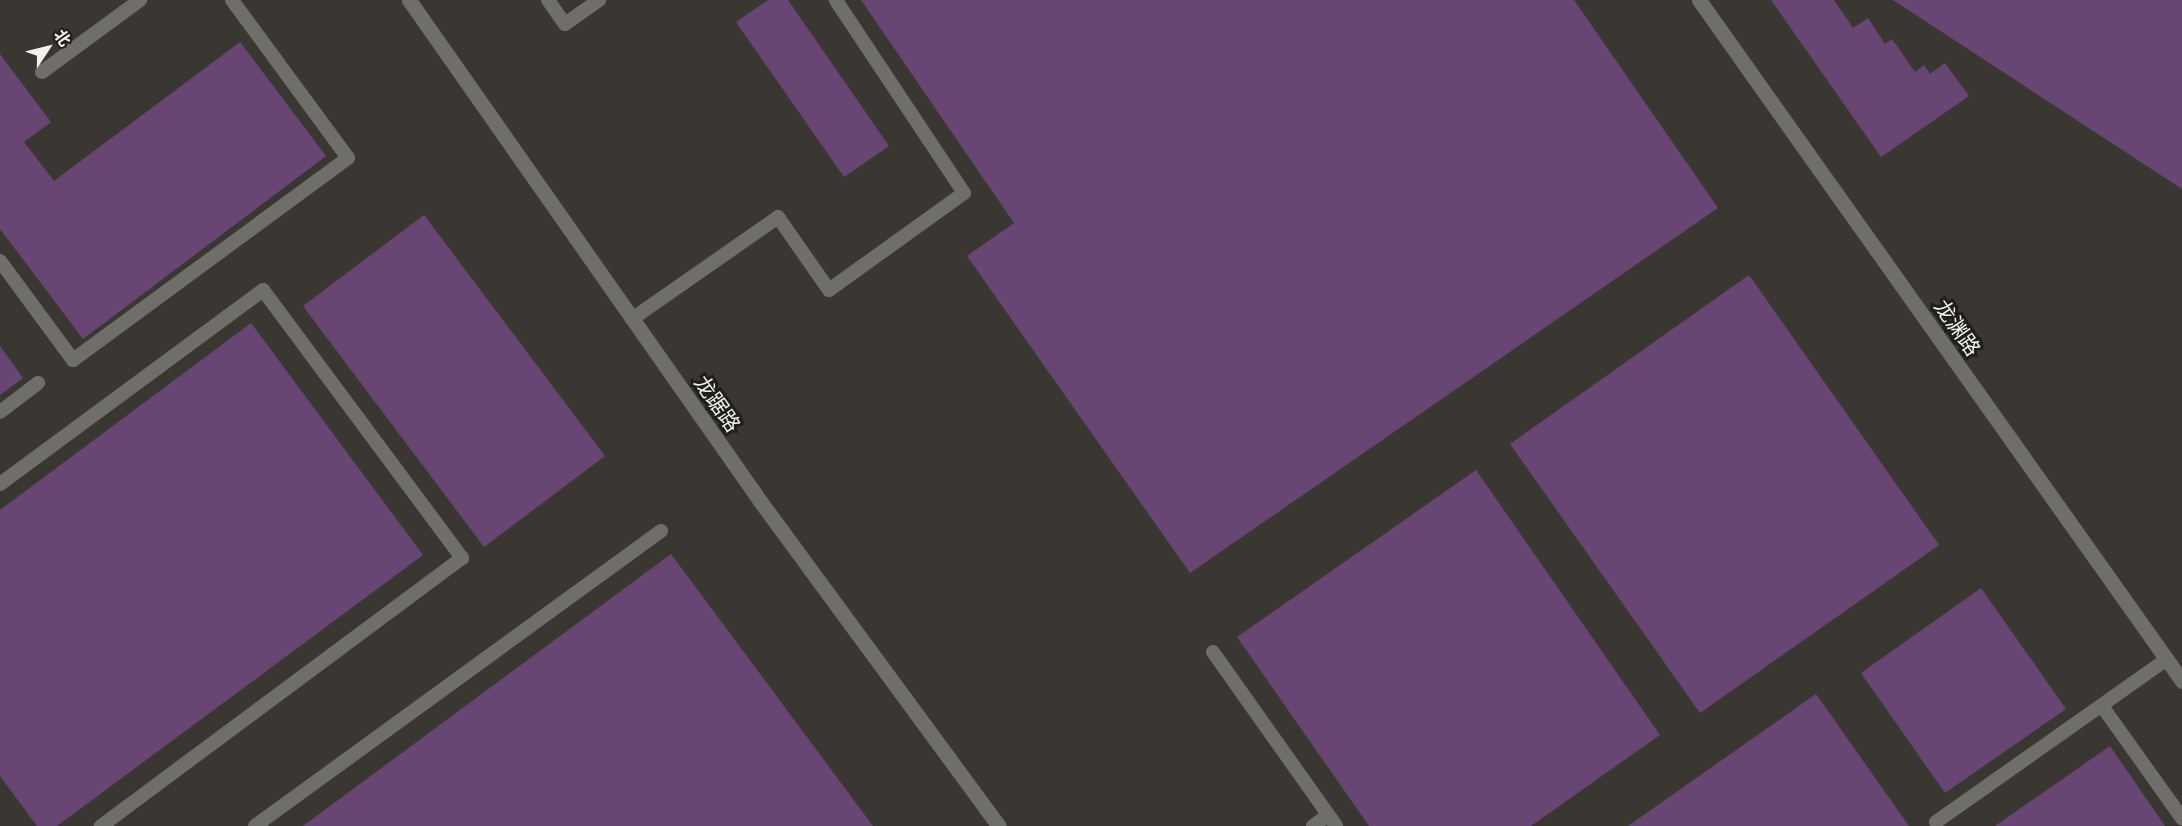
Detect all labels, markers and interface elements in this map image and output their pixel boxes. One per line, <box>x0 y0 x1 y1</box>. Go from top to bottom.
north arrow <box>18 18 78 78</box>
text: 北 <box>50 25 76 50</box>
street label: 龙渊路 <box>1929 295 1985 361</box>
street label: 龙踞路 <box>689 371 745 437</box>

